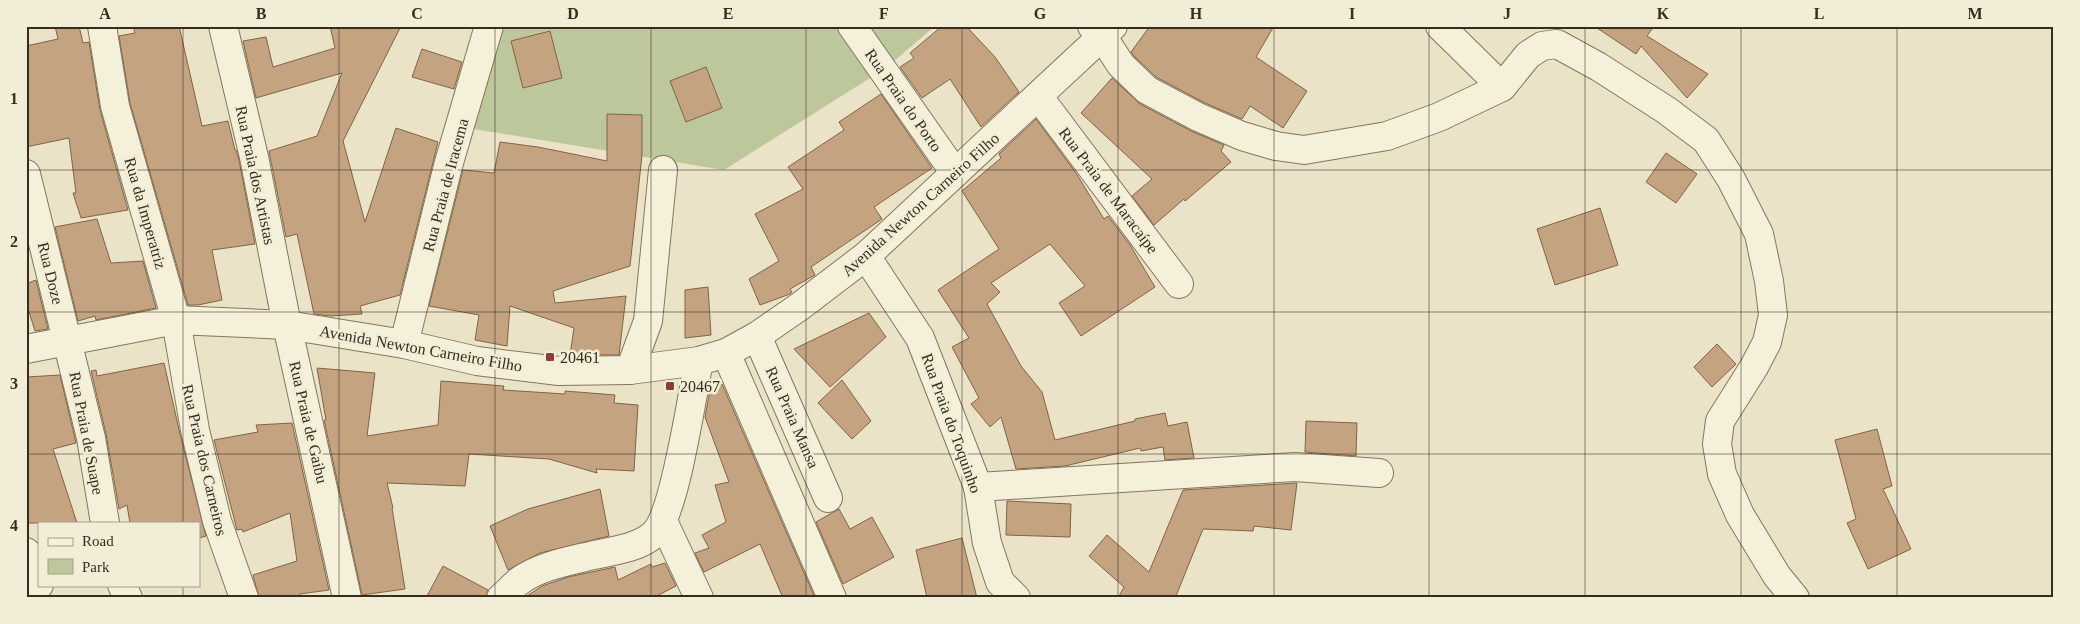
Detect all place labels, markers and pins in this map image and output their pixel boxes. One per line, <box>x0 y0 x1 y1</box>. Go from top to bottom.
place label: 20461 <box>560 349 600 366</box>
marker: 20461 <box>544 351 556 363</box>
place label: 20467 <box>680 378 720 395</box>
marker: 20467 <box>664 380 676 392</box>

